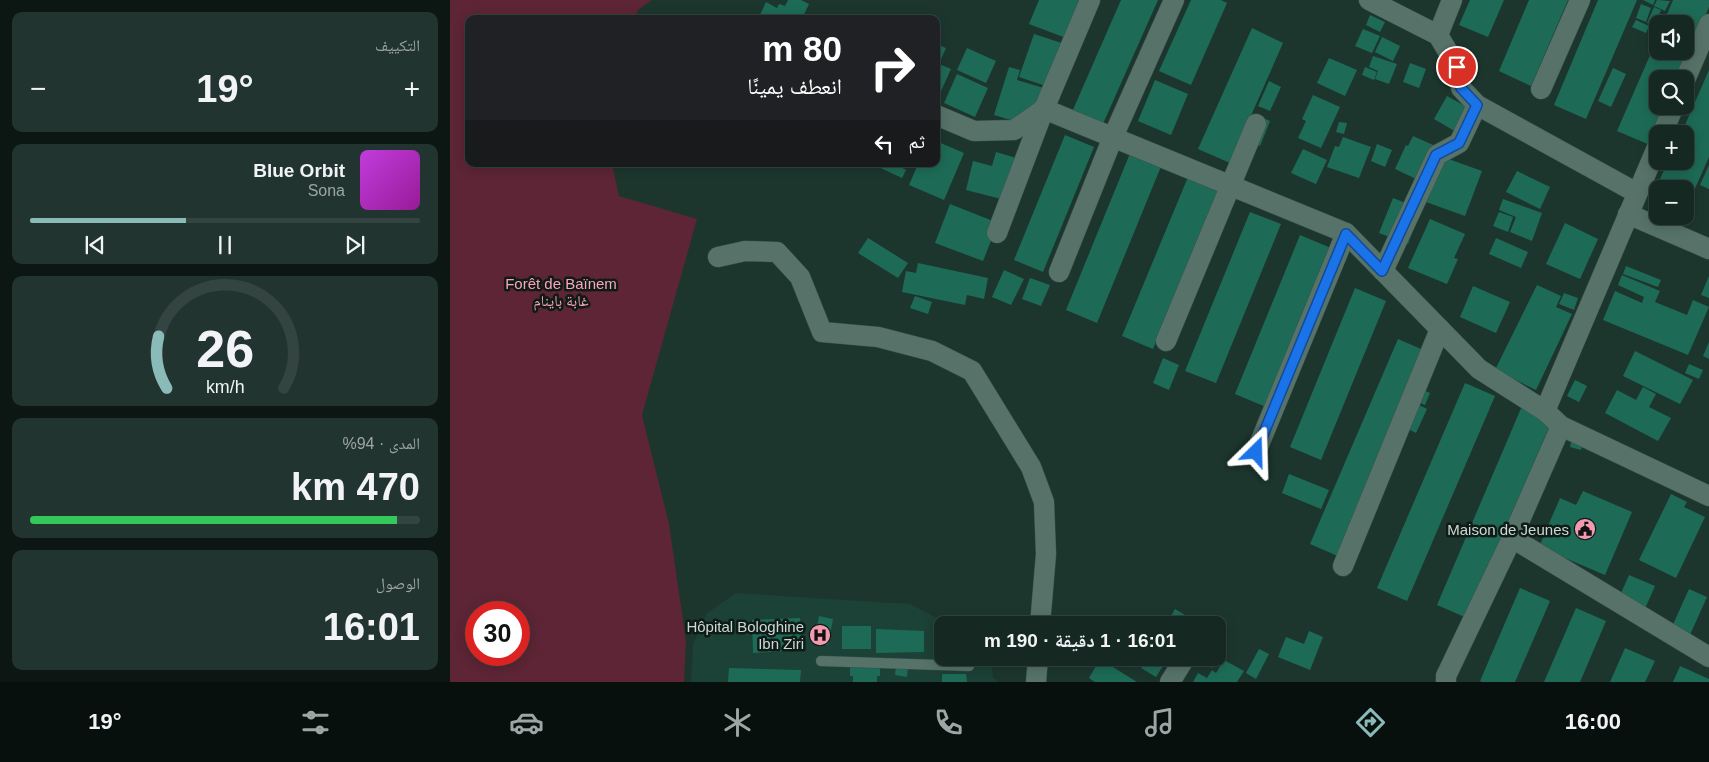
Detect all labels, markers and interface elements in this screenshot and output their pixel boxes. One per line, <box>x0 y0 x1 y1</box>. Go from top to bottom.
map controls <box>1649 15 1694 225</box>
button: sound <box>1649 15 1694 60</box>
text: 80 m <box>762 29 842 68</box>
icon: right <box>860 35 925 100</box>
text: التكييف <box>375 37 420 54</box>
pin <box>1436 46 1478 88</box>
icon: arrive <box>1443 53 1471 81</box>
text: 19° <box>196 68 254 110</box>
button: search <box>1649 70 1694 115</box>
text: − <box>30 73 46 104</box>
text: + <box>404 73 420 104</box>
text: انعطف يمينًا <box>747 74 842 99</box>
button: + <box>1649 125 1694 170</box>
icon: left <box>870 130 898 158</box>
text: ثم <box>908 131 925 152</box>
text: Blue Orbit <box>253 160 345 181</box>
button: − <box>1649 180 1694 225</box>
text: Sona <box>308 182 345 199</box>
icon: previous <box>81 231 109 259</box>
icon: pause <box>211 231 239 259</box>
icon: next <box>341 231 369 259</box>
park label: Forêt de Baïnem غابة باينام <box>505 275 617 311</box>
text: 26 <box>196 320 254 378</box>
text: km/h <box>206 377 244 397</box>
position arrow <box>1229 425 1281 477</box>
text: المدى · 94% <box>342 435 420 452</box>
text: 470 km <box>291 466 420 508</box>
public building icon: Maison de Jeunes <box>1573 517 1597 541</box>
place label: Maison de Jeunes <box>1447 521 1569 538</box>
text: الوصول <box>376 575 420 592</box>
speed limit sign: 30 <box>465 601 530 666</box>
text: 16:01 <box>323 606 420 648</box>
place label: Hôpital Bologhine Ibn Ziri <box>686 618 804 652</box>
hospital icon: Hôpital Bologhine Ibn Ziri <box>808 623 832 647</box>
text: 16:01 · 1 دقيقة · 190 m <box>984 630 1176 651</box>
icon: filters <box>298 705 333 740</box>
icon: car <box>509 705 544 740</box>
icon: climate <box>720 705 755 740</box>
icon: phone <box>931 705 966 740</box>
icon: music <box>1142 705 1177 740</box>
icon: directions <box>1353 705 1388 740</box>
text: 19° <box>88 709 121 734</box>
text: 16:00 <box>1565 709 1621 734</box>

